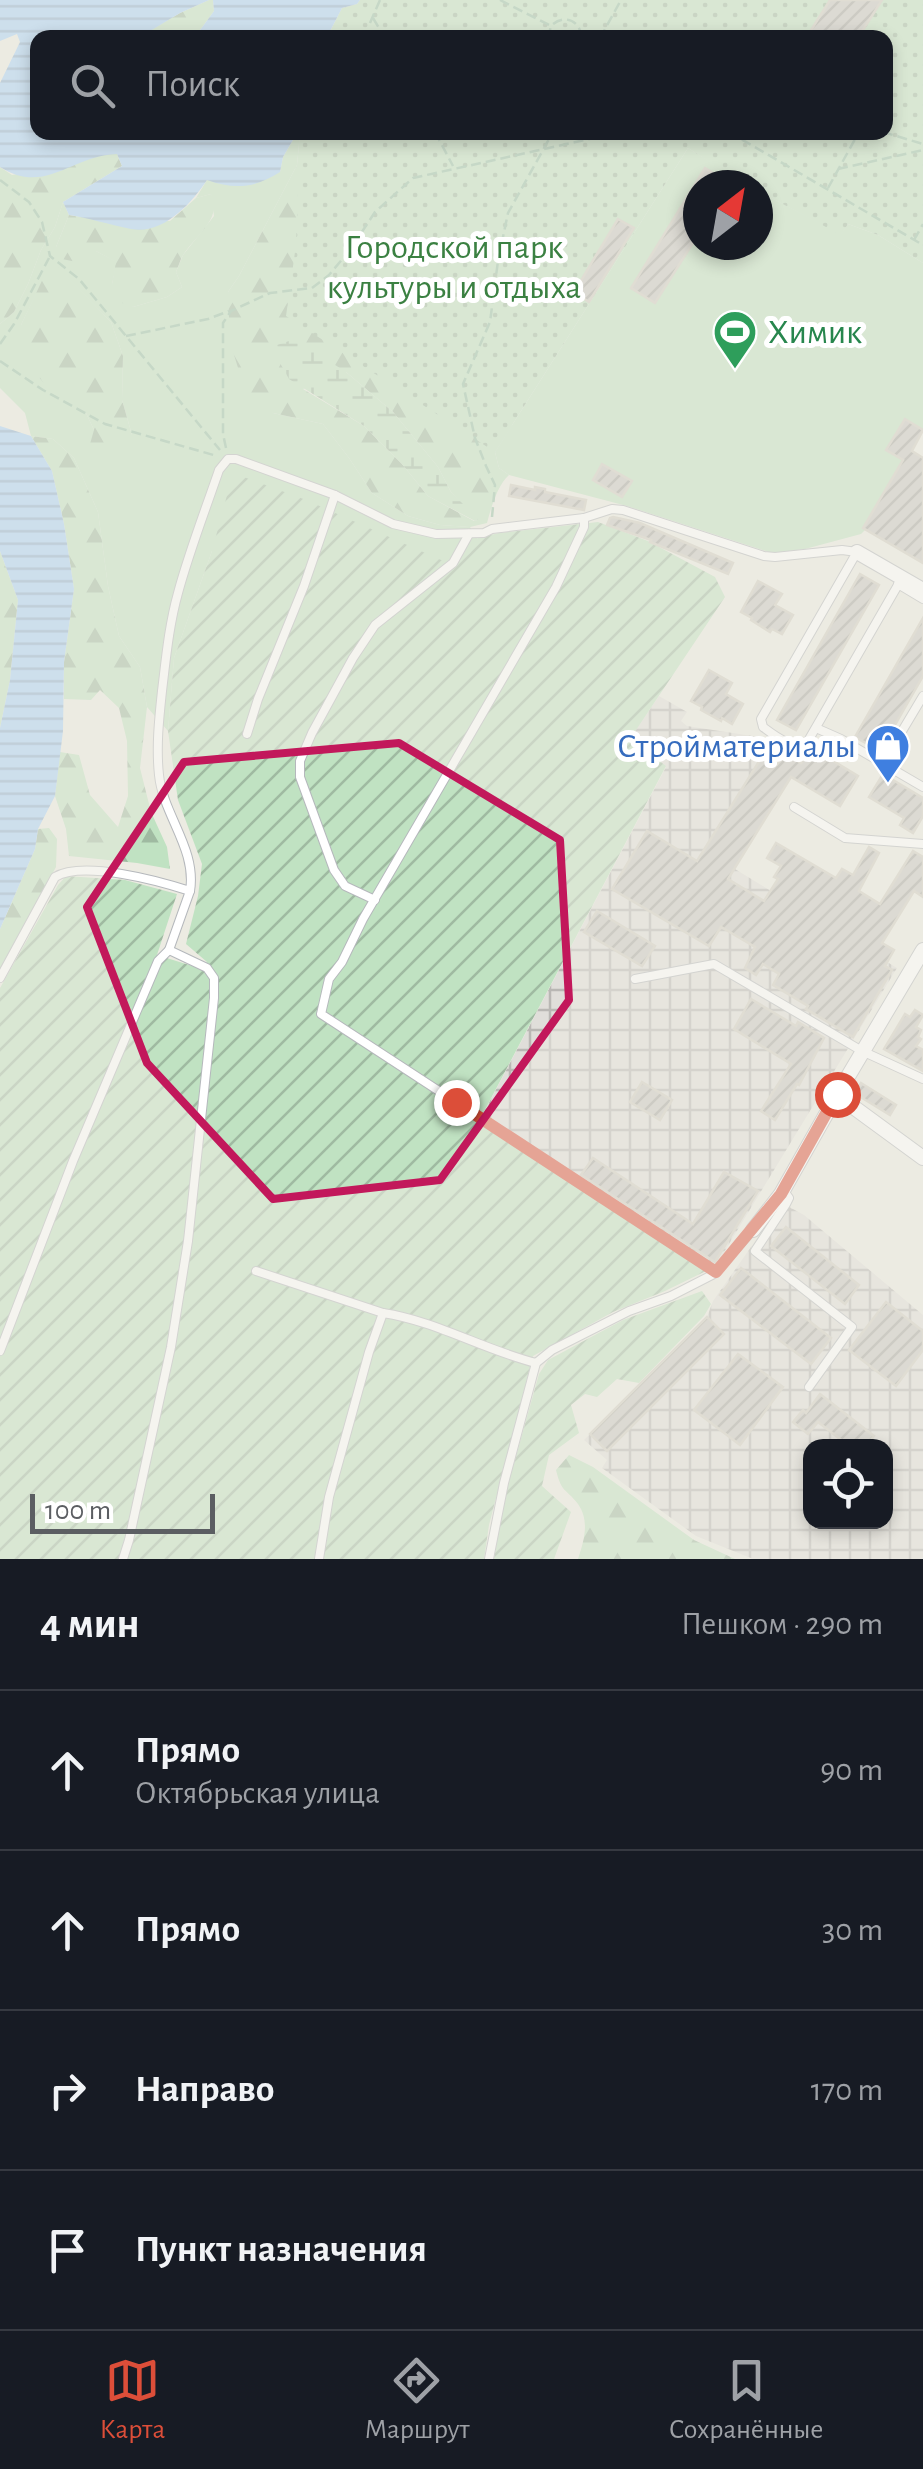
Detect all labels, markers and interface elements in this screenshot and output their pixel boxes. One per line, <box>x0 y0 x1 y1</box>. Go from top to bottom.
search box <box>30 30 893 140</box>
icon: search <box>65 58 120 113</box>
text: Поиск <box>145 66 240 104</box>
north arrow <box>683 170 773 260</box>
park label: Городской парк культуры и отдыха <box>327 230 581 305</box>
sports icon: Химик <box>712 309 758 370</box>
place label: Химик <box>768 315 862 350</box>
shop icon: Стройматериалы <box>865 723 911 784</box>
place label: Стройматериалы <box>617 729 856 764</box>
route start <box>815 1072 861 1118</box>
route end <box>434 1080 480 1126</box>
map controls <box>803 1439 893 1529</box>
button: locate <box>803 1439 893 1529</box>
scale bar <box>30 1489 215 1534</box>
text: 100 m <box>45 1497 111 1525</box>
text: 4 мин <box>40 1603 140 1645</box>
text: Пешком · 290 m <box>681 1608 883 1640</box>
text: Прямо <box>135 1732 240 1770</box>
icon: ahead <box>40 1743 95 1798</box>
text: 90 m <box>820 1754 883 1786</box>
text: Октябрьская улица <box>135 1777 380 1809</box>
icon: ahead <box>40 1903 95 1958</box>
text: Прямо <box>135 1911 240 1949</box>
text: 30 m <box>822 1914 883 1946</box>
icon: right <box>40 2063 95 2118</box>
text: Направо <box>135 2071 274 2109</box>
text: 170 m <box>811 2074 883 2106</box>
icon: arrive <box>40 2223 95 2278</box>
text: Пункт назначения <box>135 2231 427 2269</box>
tab: Карта <box>100 2353 165 2447</box>
tab: Маршрут <box>364 2353 470 2447</box>
tab: Сохранённые <box>669 2353 823 2447</box>

